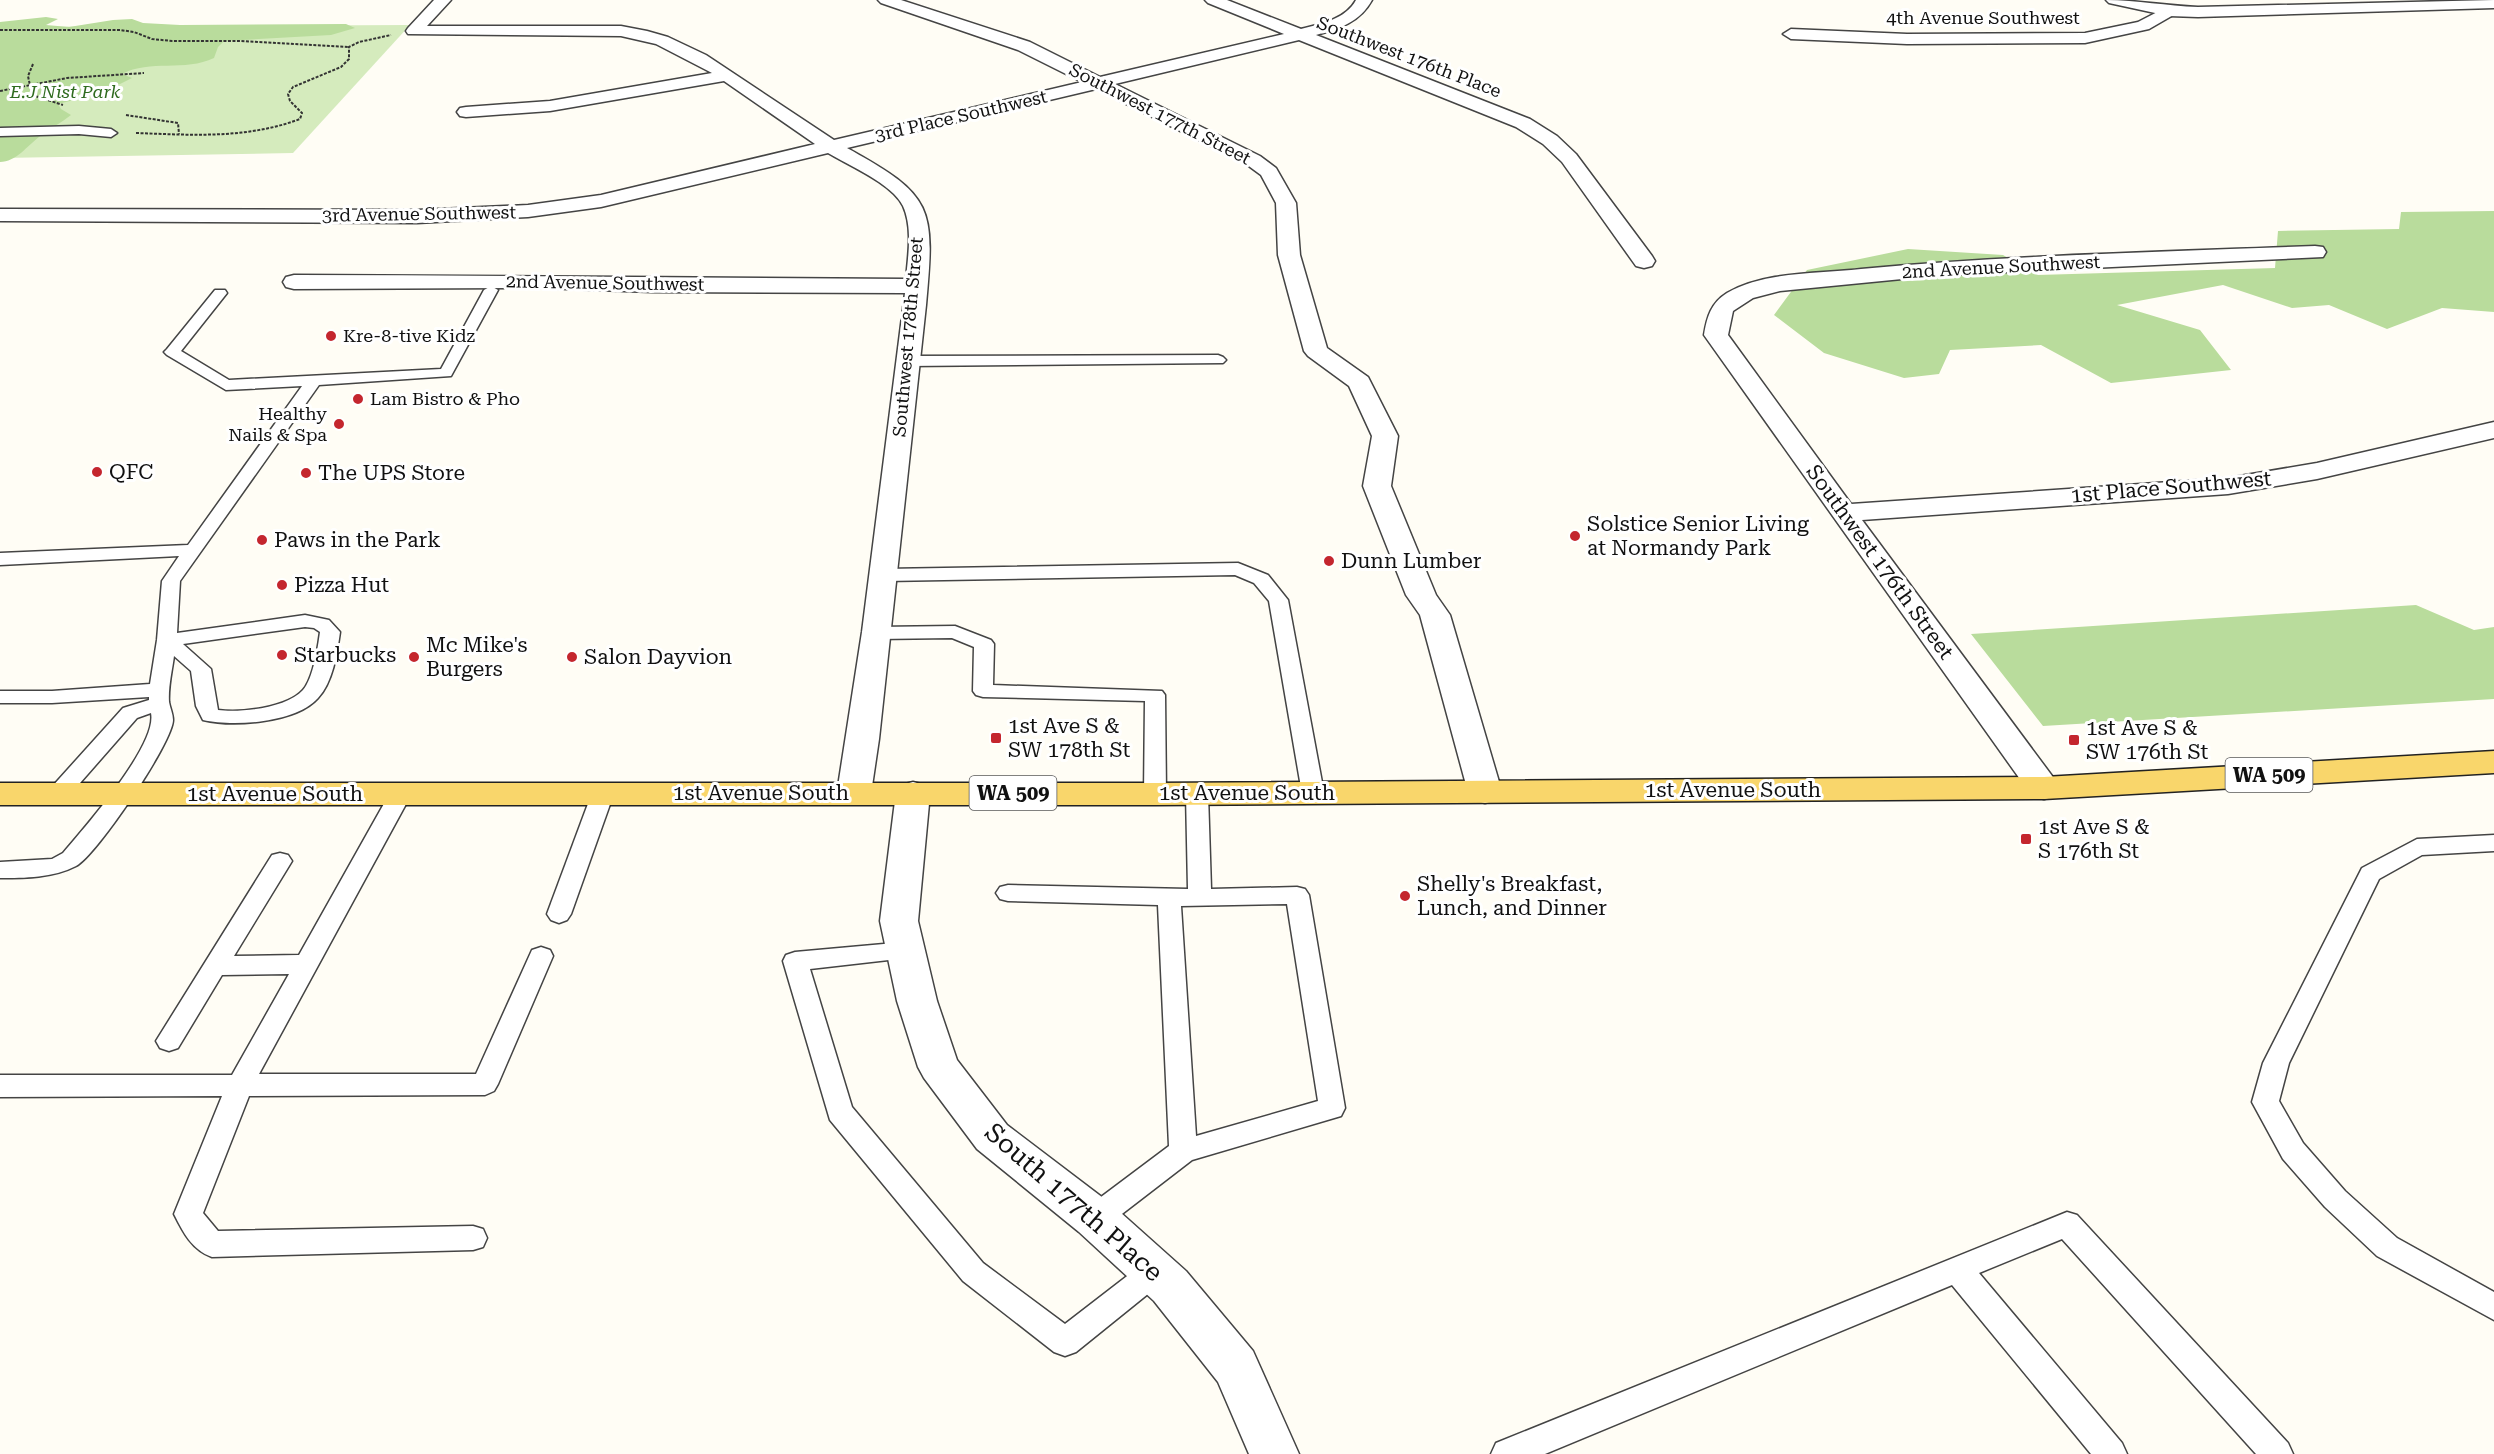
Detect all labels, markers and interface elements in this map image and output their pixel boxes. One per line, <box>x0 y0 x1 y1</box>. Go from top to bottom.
street label: 4th Avenue Southwest <box>1886 7 2080 28</box>
street label: Southwest 176th Place <box>1314 12 1504 101</box>
street label: Southwest 177th Street <box>1066 59 1255 169</box>
park label: E.J Nist Park <box>9 81 121 102</box>
street label: 3rd Place Southwest <box>873 85 1049 146</box>
street label: 3rd Avenue Southwest <box>322 201 516 226</box>
street label: Southwest 178th Street <box>888 236 927 438</box>
street label: 2nd Avenue Southwest <box>1901 251 2101 282</box>
street label: 2nd Avenue Southwest <box>506 270 705 295</box>
place label: Kre-8-tive Kidz <box>343 325 475 346</box>
marker: Kre-8-tive Kidz <box>324 329 338 343</box>
place label: Lam Bistro & Pho <box>370 388 520 409</box>
marker: Lam Bistro & Pho <box>351 392 365 406</box>
place label: Healthy Nails & Spa <box>228 403 327 445</box>
marker: Healthy Nails & Spa <box>332 417 346 431</box>
place label: QFC <box>109 460 153 484</box>
street label: Southwest 176th Street <box>1801 460 1959 664</box>
place label: The UPS Store <box>318 461 465 485</box>
marker: QFC <box>90 465 104 479</box>
marker: The UPS Store <box>299 466 313 480</box>
street label: 1st Place Southwest <box>2070 466 2272 508</box>
place label: Solstice Senior Living at Normandy Park <box>1587 512 1809 560</box>
place label: Paws in the Park <box>274 528 441 552</box>
marker: Solstice Senior Living at Normandy Park <box>1568 529 1582 543</box>
marker: Paws in the Park <box>255 533 269 547</box>
place label: Dunn Lumber <box>1341 549 1482 573</box>
marker: Dunn Lumber <box>1322 554 1336 568</box>
place label: Pizza Hut <box>294 573 389 597</box>
marker: Pizza Hut <box>275 578 289 592</box>
place label: Mc Mike's Burgers <box>426 633 528 681</box>
place label: Starbucks <box>294 643 396 667</box>
place label: Salon Dayvion <box>584 645 733 669</box>
marker: Starbucks <box>275 648 289 662</box>
marker: Mc Mike's Burgers <box>407 650 421 664</box>
marker: Salon Dayvion <box>565 650 579 664</box>
place label: 1st Ave S & SW 178th St <box>1008 714 1130 762</box>
place label: 1st Ave S & SW 176th St <box>2086 716 2208 764</box>
marker: 1st Ave S & SW 178th St <box>989 731 1003 745</box>
marker: 1st Ave S & SW 176th St <box>2067 733 2081 747</box>
road number: WA 509 <box>2226 758 2312 792</box>
road number: WA 509 <box>970 776 1056 810</box>
street label: 1st Avenue South <box>1645 778 1822 802</box>
street label: 1st Avenue South <box>673 781 850 805</box>
street label: 1st Avenue South <box>1159 781 1336 805</box>
street label: 1st Avenue South <box>187 782 364 806</box>
place label: 1st Ave S & S 176th St <box>2038 815 2150 863</box>
marker: 1st Ave S & S 176th St <box>2019 832 2033 846</box>
place label: Shelly's Breakfast, Lunch, and Dinner <box>1417 872 1607 920</box>
marker: Shelly's Breakfast, Lunch, and Dinner <box>1398 889 1412 903</box>
street label: South 177th Place <box>979 1117 1169 1287</box>

